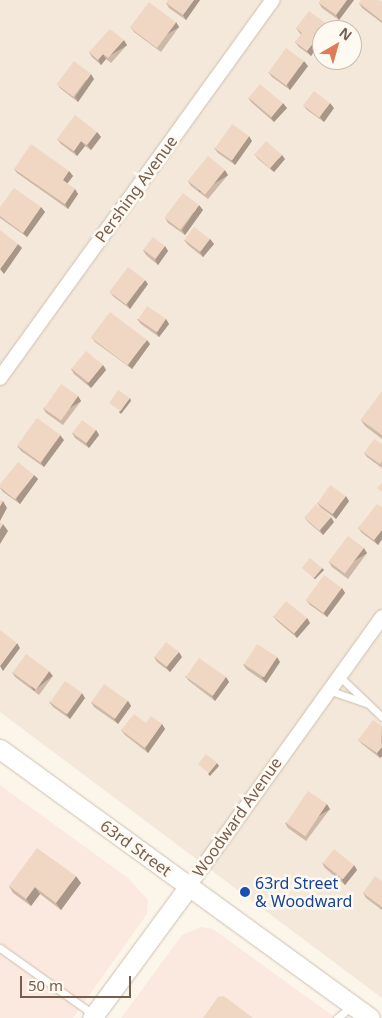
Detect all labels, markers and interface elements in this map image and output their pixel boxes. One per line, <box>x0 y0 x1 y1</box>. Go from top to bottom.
north arrow <box>312 20 362 70</box>
text: N <box>336 23 356 45</box>
street label: Pershing Avenue <box>91 132 181 246</box>
street label: Woodward Avenue <box>188 753 286 881</box>
street label: 63rd Street <box>97 816 175 880</box>
place label: 63rd Street & Woodward <box>255 873 352 911</box>
marker: 63rd Street & Woodward <box>239 886 251 898</box>
scale bar <box>22 966 134 998</box>
text: 50 m <box>28 975 63 995</box>

